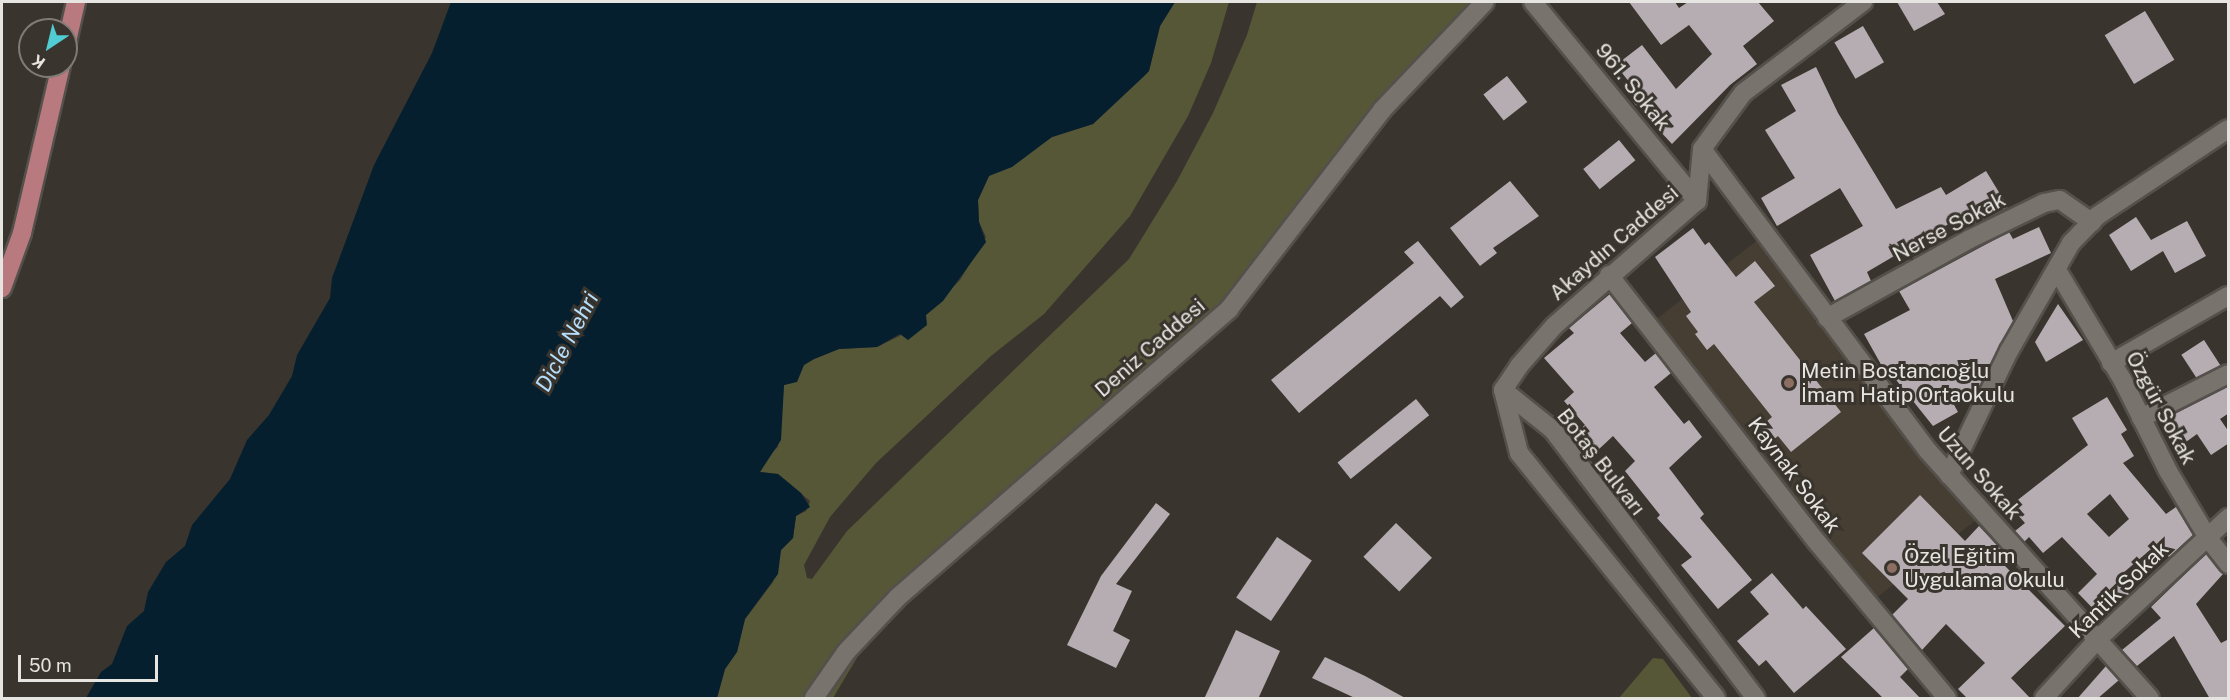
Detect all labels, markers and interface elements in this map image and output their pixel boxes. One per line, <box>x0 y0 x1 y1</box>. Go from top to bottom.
north arrow <box>18 18 78 78</box>
street label: 961. Sokak <box>1590 38 1676 136</box>
text: K <box>28 50 49 73</box>
street label: Akaydın Caddesi <box>1544 180 1684 306</box>
street label: Nerse Sokak <box>1888 187 2010 267</box>
water label: Dicle Nehri <box>530 288 604 396</box>
street label: Deniz Caddesi <box>1090 293 1210 403</box>
street label: Özgür Sokak <box>2121 347 2201 469</box>
place label: Metin Bostancıoğlu İmam Hatip Ortaokulu <box>1801 358 2015 408</box>
marker: Metin Bostancıoğlu İmam Hatip Ortaokulu <box>1782 376 1796 390</box>
street label: Botaş Bulvarı <box>1552 404 1650 520</box>
street label: Kaynak Sokak <box>1742 412 1846 538</box>
street label: Uzun Sokak <box>1932 421 2026 525</box>
street label: Kantik Sokak <box>2064 536 2174 644</box>
place label: Özel Eğitim Uygulama Okulu <box>1904 543 2065 593</box>
marker: Özel Eğitim Uygulama Okulu <box>1885 561 1899 575</box>
scale bar <box>21 643 160 681</box>
text: 50 m <box>29 655 72 676</box>

